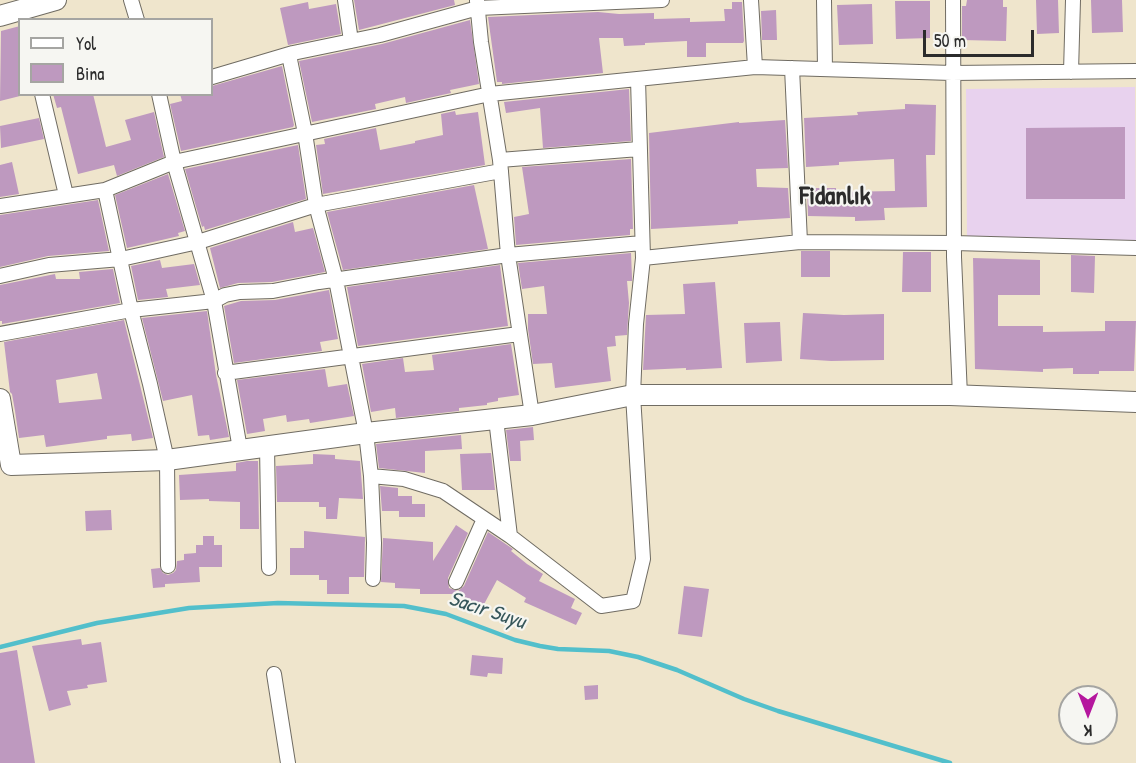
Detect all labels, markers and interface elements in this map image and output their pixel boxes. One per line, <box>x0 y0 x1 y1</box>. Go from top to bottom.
legend <box>18 18 213 96</box>
scale bar <box>926 18 1037 56</box>
text: 50 m <box>934 28 966 53</box>
text: Yol <box>76 31 96 56</box>
text: Bina <box>76 61 104 86</box>
district label: Fidanlık <box>799 181 871 213</box>
water label: Sacır Suyu <box>446 587 528 635</box>
north arrow <box>1058 685 1118 745</box>
text: K <box>1084 720 1092 742</box>

